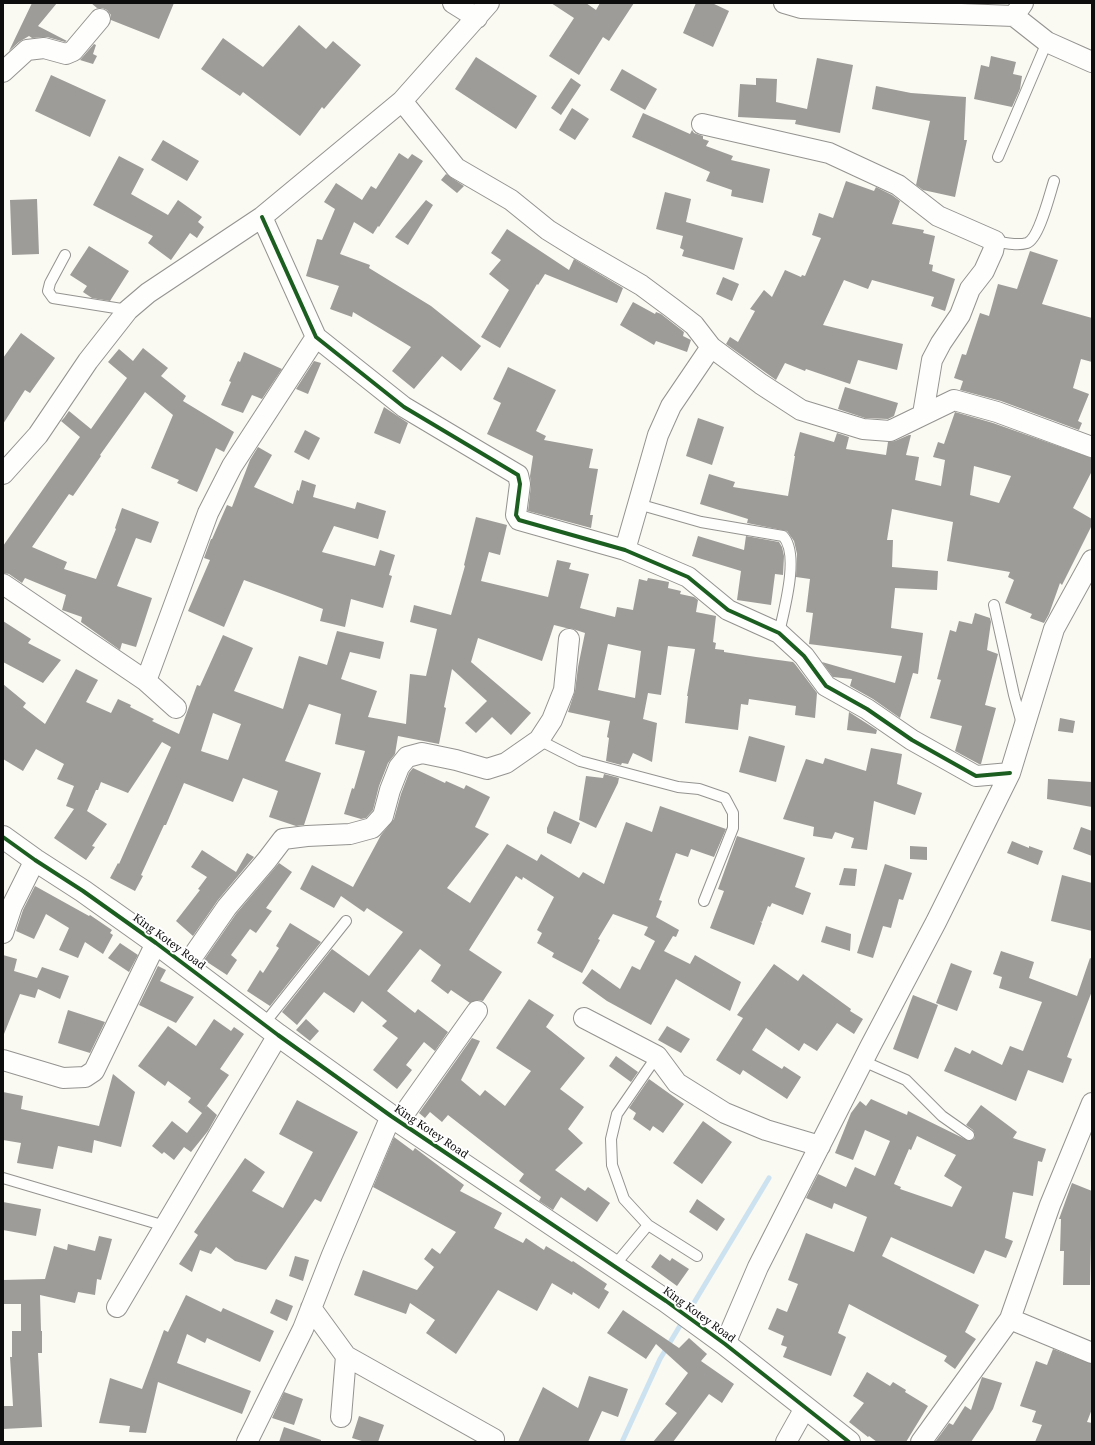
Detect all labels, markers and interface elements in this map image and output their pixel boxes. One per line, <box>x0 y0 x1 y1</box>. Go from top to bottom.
street label: King Kotey Road <box>130 911 208 973</box>
street label: King Kotey Road <box>392 1102 470 1162</box>
street label: King Kotey Road <box>660 1284 738 1346</box>

